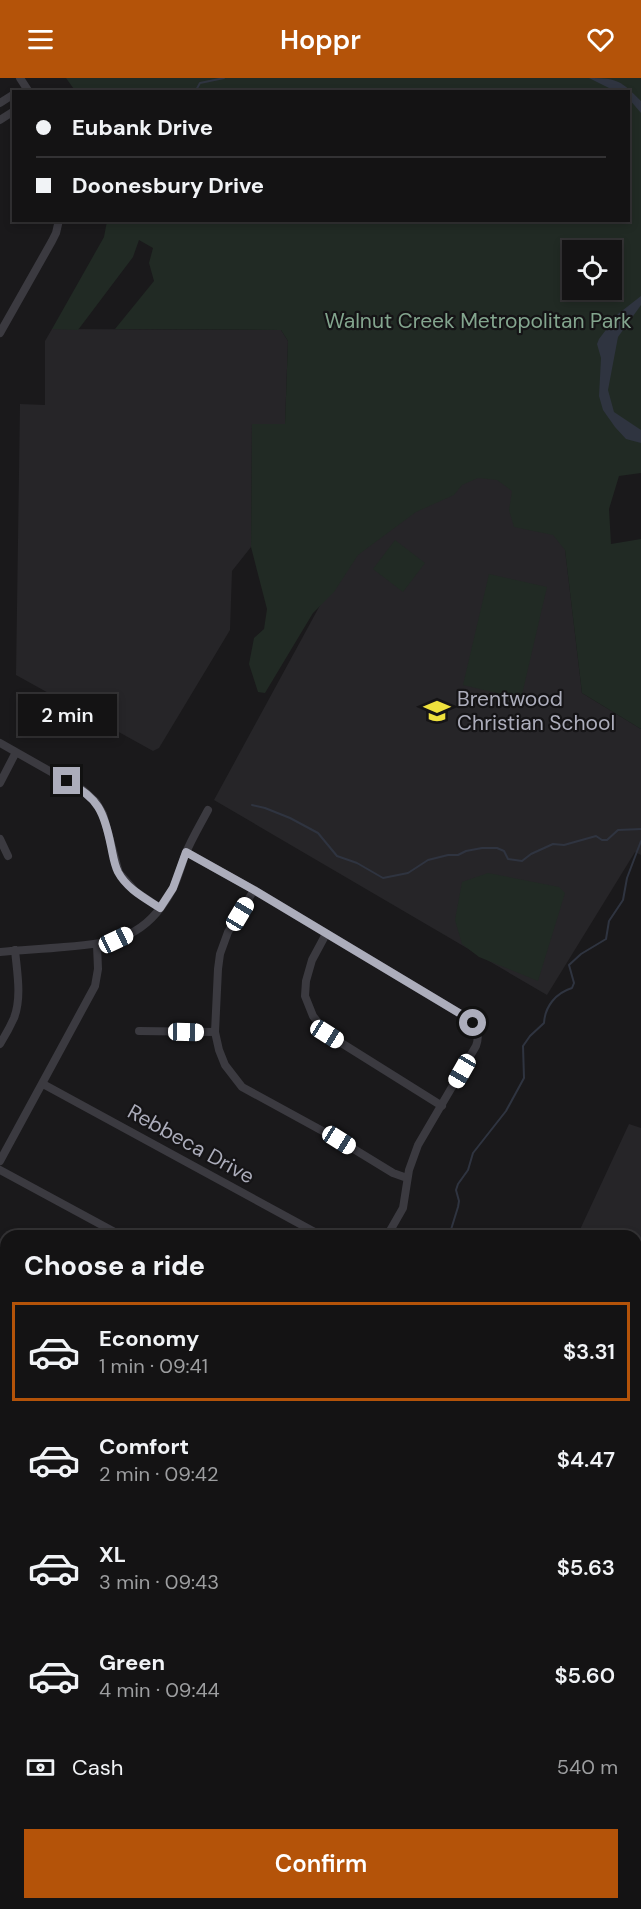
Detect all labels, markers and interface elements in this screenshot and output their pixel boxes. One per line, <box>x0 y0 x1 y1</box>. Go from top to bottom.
text: Hoppr <box>280 22 361 57</box>
icon: menu <box>24 23 57 56</box>
icon: heart <box>584 23 617 56</box>
text: Eubank Drive <box>72 113 213 142</box>
text: Doonesbury Drive <box>72 171 264 200</box>
map controls <box>562 240 622 300</box>
button: locate <box>562 240 622 300</box>
park label: Walnut Creek Metropolitan Park <box>324 307 632 335</box>
place label: Brentwood Christian School <box>457 685 615 737</box>
callout: 2 min <box>17 694 116 736</box>
school or university icon: Brentwood Christian School <box>422 696 452 726</box>
text: 2 min <box>41 702 94 728</box>
route end <box>53 767 80 794</box>
car <box>223 894 257 934</box>
car <box>96 924 136 956</box>
route start <box>459 1009 486 1036</box>
car <box>307 1017 347 1051</box>
car <box>168 1023 204 1041</box>
car <box>445 1051 479 1091</box>
street label: Rebbeca Drive <box>123 1098 259 1190</box>
car <box>319 1123 359 1157</box>
text: Choose a ride <box>24 1248 205 1283</box>
text: Economy <box>99 1324 199 1353</box>
icon: car <box>27 1325 81 1379</box>
text: $3.31 <box>563 1337 615 1366</box>
text: 1 min · 09:41 <box>99 1353 208 1379</box>
text: Comfort <box>99 1432 189 1461</box>
icon: car <box>27 1433 81 1487</box>
text: $4.47 <box>557 1445 615 1474</box>
text: 2 min · 09:42 <box>99 1461 218 1487</box>
text: XL <box>99 1540 126 1569</box>
icon: car <box>27 1541 81 1595</box>
text: $5.63 <box>557 1553 615 1582</box>
text: 3 min · 09:43 <box>99 1569 219 1595</box>
text: Green <box>99 1648 165 1677</box>
icon: car <box>27 1649 81 1703</box>
text: $5.60 <box>554 1661 615 1690</box>
text: 4 min · 09:44 <box>99 1677 220 1703</box>
icon: cash <box>24 1751 57 1784</box>
text: Cash <box>72 1753 123 1782</box>
text: 540 m <box>557 1754 618 1780</box>
button: Confirm <box>24 1829 618 1898</box>

